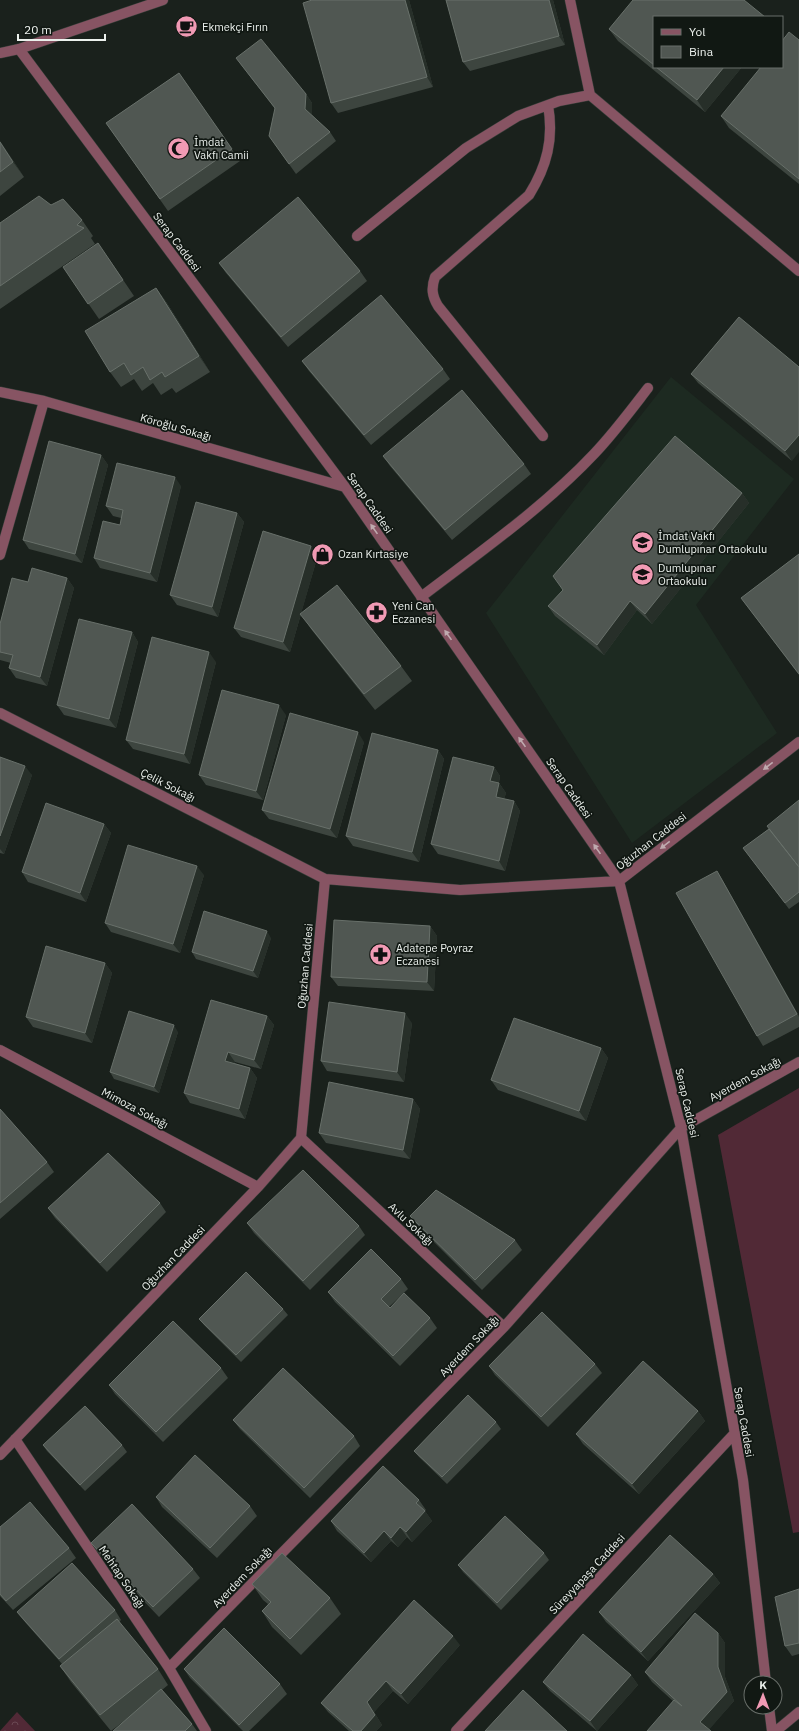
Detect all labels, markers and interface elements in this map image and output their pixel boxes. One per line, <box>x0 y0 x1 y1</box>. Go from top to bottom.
cafe icon: Ekmekçi Fırın <box>173 14 199 40</box>
scale bar <box>18 16 105 42</box>
legend <box>653 16 783 68</box>
place label: Ekmekçi Fırın <box>202 20 268 34</box>
text: 20 m <box>24 22 52 37</box>
text: Yol <box>689 24 706 39</box>
text: Bina <box>689 44 714 59</box>
mosque icon: İmdat Vakfı Camii <box>165 135 191 161</box>
place label: İmdat Vakfı Camii <box>194 135 249 162</box>
street label: Serap Caddesi <box>150 209 204 275</box>
street label: Köroğlu Sokağı <box>139 410 213 444</box>
street label: Serap Caddesi <box>344 470 396 536</box>
one-way arrow <box>370 524 378 534</box>
school or university icon: İmdat Vakfı Dumlupınar Ortaokulu <box>630 529 656 555</box>
place label: İmdat Vakfı Dumlupınar Ortaokulu <box>658 529 767 556</box>
shop icon: Ozan Kırtasiye <box>310 541 336 567</box>
place label: Ozan Kırtasiye <box>338 547 409 561</box>
school or university icon: Dumlupınar Ortaokulu <box>629 561 655 587</box>
place label: Dumlupınar Ortaokulu <box>658 561 716 588</box>
pharmacy icon: Yeni Can Eczanesi <box>363 599 389 625</box>
place label: Yeni Can Eczanesi <box>392 599 435 626</box>
one-way arrow <box>444 630 452 641</box>
one-way arrow <box>518 737 526 747</box>
street label: Serap Caddesi <box>543 755 595 821</box>
one-way arrow <box>763 761 774 770</box>
street label: Çelik Sokağı <box>138 765 198 805</box>
street label: Oğuzhan Caddesi <box>613 809 689 873</box>
one-way arrow <box>660 841 671 849</box>
one-way arrow <box>593 843 601 854</box>
street label: Oğuzhan Caddesi <box>294 923 316 1009</box>
pharmacy icon: Adatepe Poyraz Eczanesi <box>367 941 393 967</box>
place label: Adatepe Poyraz Eczanesi <box>396 941 473 968</box>
street label: Ayerdem Sokağı <box>707 1054 783 1104</box>
street label: Serap Caddesi <box>672 1067 702 1139</box>
street label: Mimoza Sokağı <box>99 1085 171 1131</box>
street label: Avlu Sokağı <box>385 1199 437 1249</box>
street label: Oğuzhan Caddesi <box>138 1222 208 1294</box>
street label: Ayerdem Sokağı <box>436 1312 502 1380</box>
street label: Serap Caddesi <box>731 1386 757 1458</box>
street label: Süreyyapaşa Caddesi <box>546 1531 628 1617</box>
street label: Mehtap Sokağı <box>96 1543 148 1611</box>
street label: Ayerdem Sokağı <box>209 1543 275 1611</box>
north arrow <box>743 1675 783 1715</box>
text: K <box>759 1678 767 1692</box>

